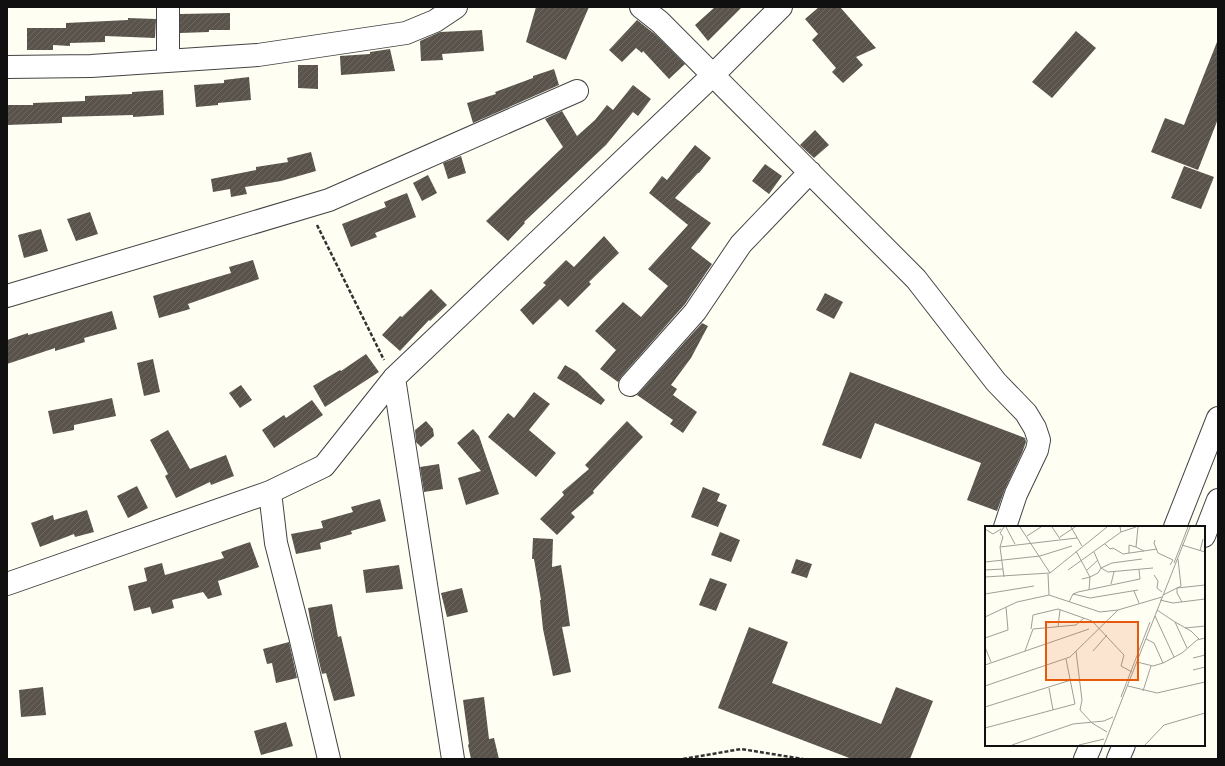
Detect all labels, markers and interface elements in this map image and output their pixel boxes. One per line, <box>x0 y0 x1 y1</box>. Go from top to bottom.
inset map <box>985 526 1205 746</box>

